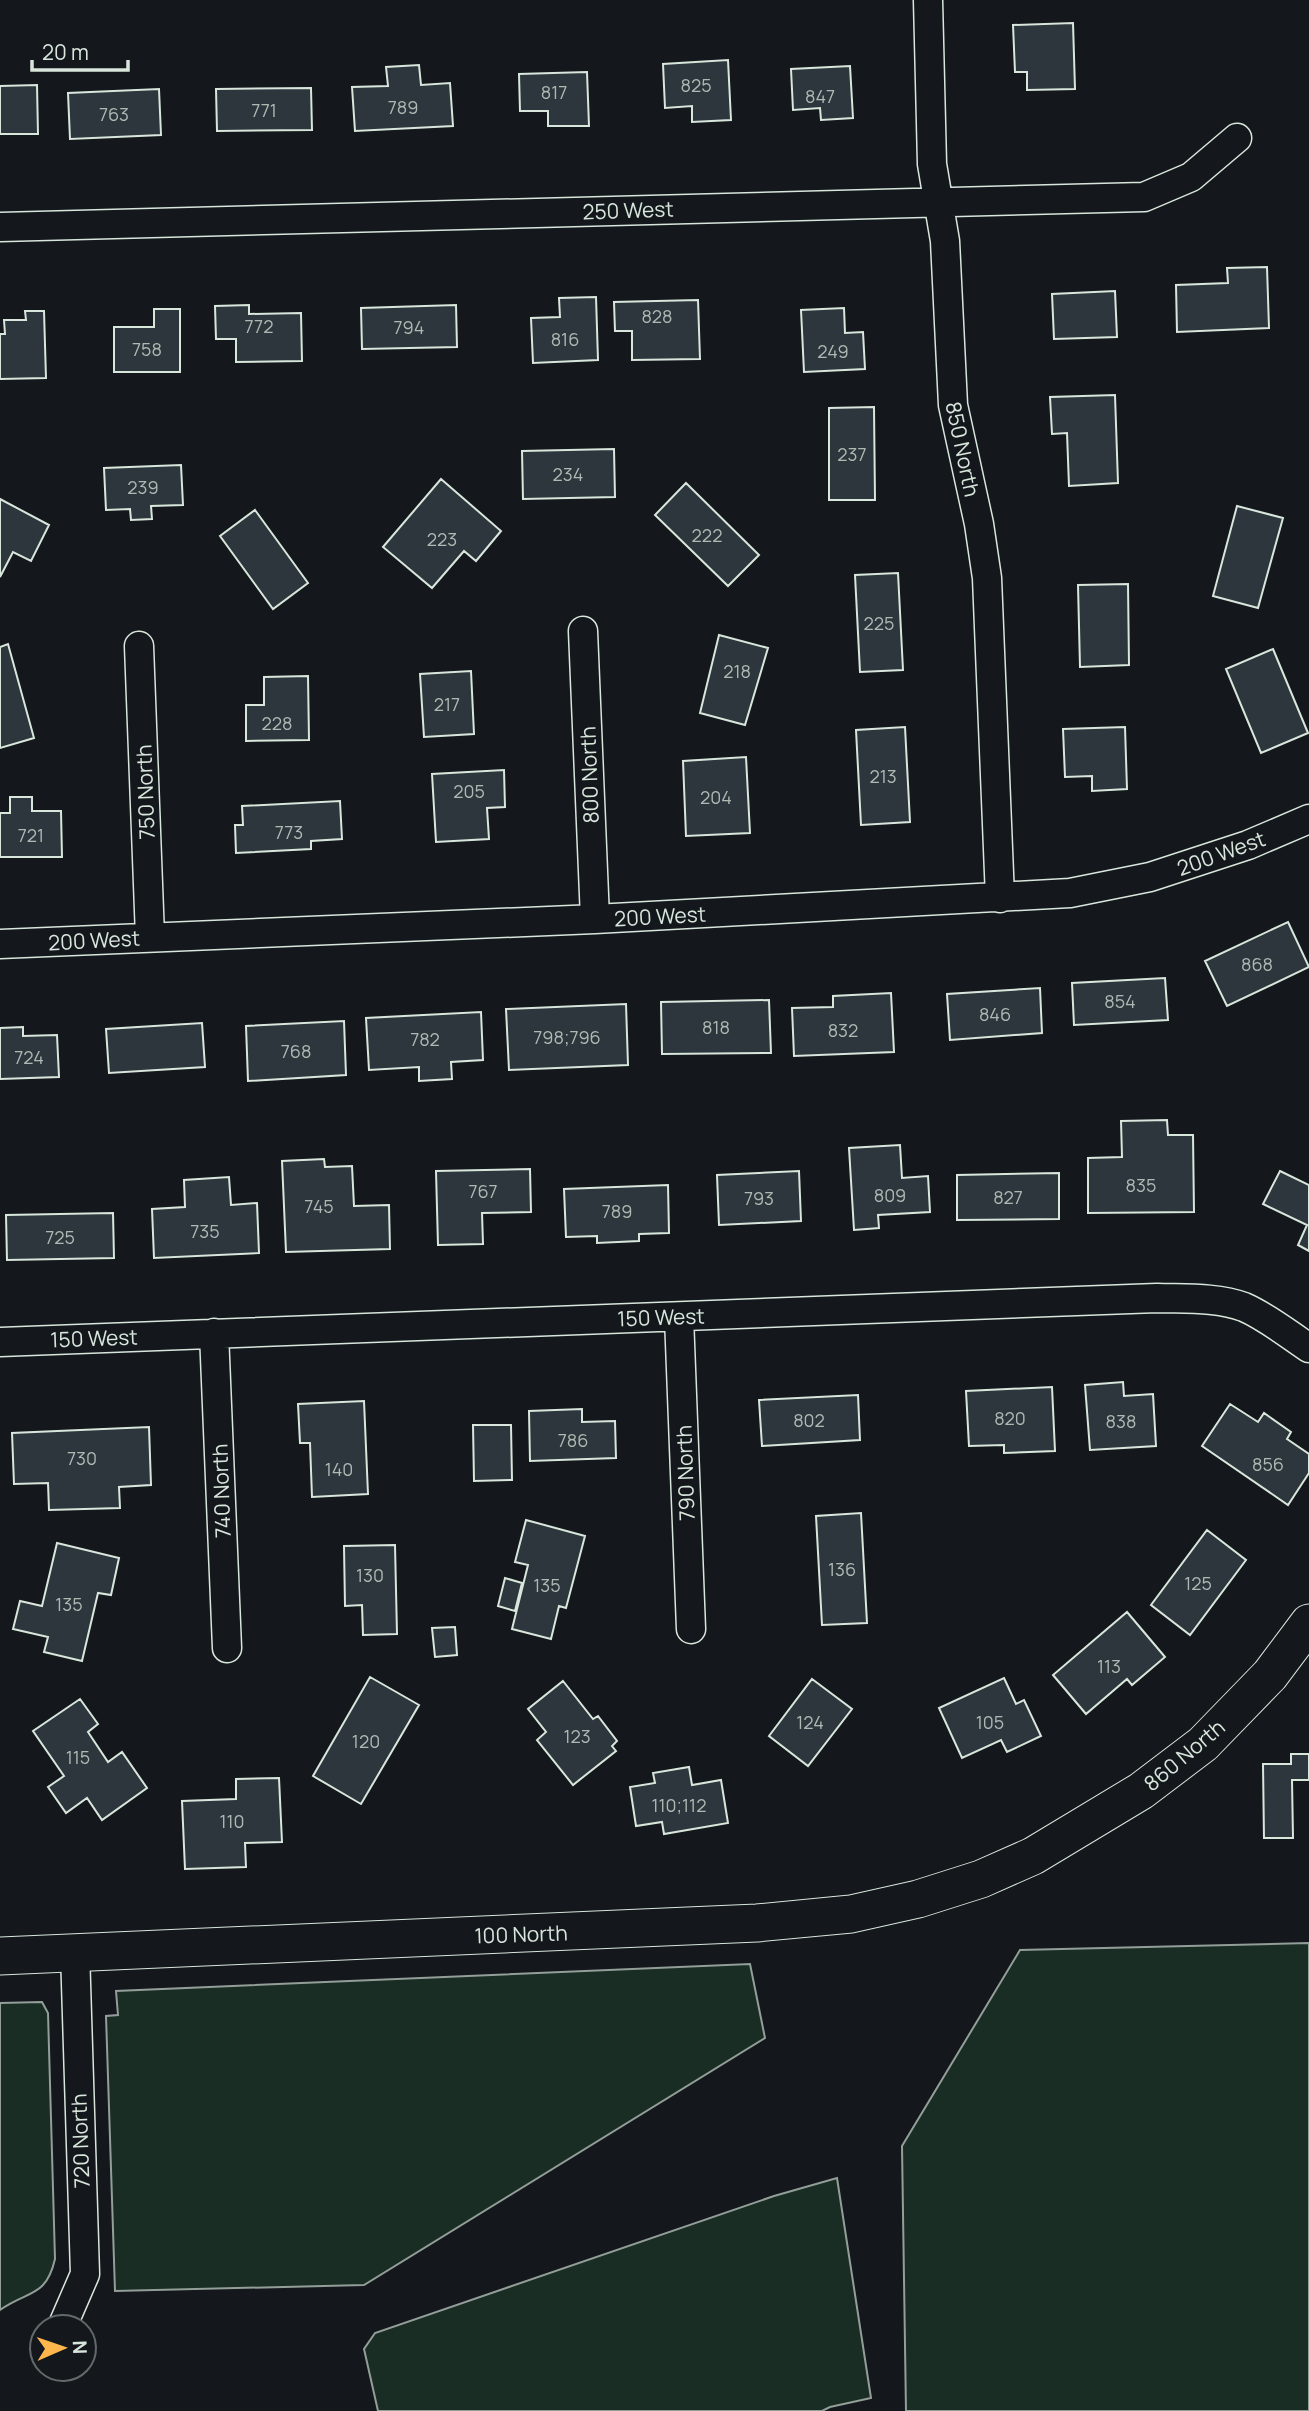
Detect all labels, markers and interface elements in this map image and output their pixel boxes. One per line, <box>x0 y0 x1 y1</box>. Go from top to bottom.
scale bar <box>32 28 128 72</box>
text: 20 m <box>42 38 89 66</box>
house number: 825 <box>680 73 712 97</box>
house number: 817 <box>541 80 567 104</box>
house number: 847 <box>805 84 835 108</box>
house number: 789 <box>388 95 418 119</box>
house number: 771 <box>251 98 277 122</box>
house number: 763 <box>99 102 129 126</box>
street label: 250 West <box>582 194 674 226</box>
house number: 828 <box>641 304 673 328</box>
house number: 772 <box>245 314 273 338</box>
house number: 794 <box>394 315 424 339</box>
house number: 816 <box>551 327 579 351</box>
house number: 758 <box>132 337 162 361</box>
house number: 249 <box>817 339 849 363</box>
street label: 850 North <box>939 399 987 499</box>
house number: 237 <box>837 442 867 466</box>
house number: 234 <box>553 462 583 486</box>
house number: 239 <box>127 475 159 499</box>
house number: 222 <box>692 523 722 547</box>
house number: 223 <box>427 527 457 551</box>
house number: 225 <box>864 611 894 635</box>
house number: 218 <box>723 659 751 683</box>
house number: 217 <box>434 692 460 716</box>
house number: 228 <box>262 711 292 735</box>
street label: 800 North <box>573 726 605 824</box>
street label: 750 North <box>129 744 161 840</box>
house number: 213 <box>869 764 897 788</box>
house number: 205 <box>453 779 485 803</box>
house number: 204 <box>700 785 732 809</box>
house number: 773 <box>275 820 303 844</box>
house number: 721 <box>18 823 44 847</box>
street label: 200 West <box>1173 824 1269 882</box>
street label: 200 West <box>613 900 707 932</box>
street label: 200 West <box>47 924 141 956</box>
house number: 868 <box>1241 952 1273 976</box>
house number: 854 <box>1104 989 1136 1013</box>
house number: 846 <box>979 1002 1011 1026</box>
house number: 818 <box>702 1015 730 1039</box>
house number: 832 <box>828 1018 858 1042</box>
house number: 798;796 <box>533 1025 601 1049</box>
house number: 782 <box>410 1027 440 1051</box>
house number: 768 <box>281 1039 311 1063</box>
house number: 724 <box>14 1045 44 1069</box>
house number: 835 <box>1126 1173 1156 1197</box>
house number: 767 <box>468 1179 498 1203</box>
house number: 809 <box>874 1183 906 1207</box>
house number: 827 <box>993 1185 1023 1209</box>
house number: 793 <box>744 1186 774 1210</box>
house number: 745 <box>304 1194 334 1218</box>
house number: 789 <box>602 1199 632 1223</box>
house number: 735 <box>190 1219 220 1243</box>
house number: 725 <box>45 1225 75 1249</box>
street label: 150 West <box>617 1301 705 1333</box>
street label: 150 West <box>50 1322 138 1354</box>
house number: 820 <box>994 1406 1026 1430</box>
house number: 802 <box>793 1408 825 1432</box>
house number: 838 <box>1106 1409 1136 1433</box>
street label: 790 North <box>669 1425 701 1521</box>
house number: 786 <box>558 1428 588 1452</box>
street label: 740 North <box>205 1443 237 1539</box>
house number: 730 <box>67 1446 97 1470</box>
house number: 856 <box>1252 1452 1284 1476</box>
house number: 140 <box>325 1457 353 1481</box>
house number: 136 <box>828 1557 856 1581</box>
house number: 130 <box>356 1563 384 1587</box>
house number: 125 <box>1184 1571 1212 1595</box>
house number: 135 <box>533 1573 561 1597</box>
house number: 135 <box>55 1592 83 1616</box>
house number: 113 <box>1097 1654 1121 1678</box>
house number: 124 <box>796 1710 824 1734</box>
house number: 105 <box>976 1710 1004 1734</box>
street label: 860 North <box>1138 1713 1230 1797</box>
house number: 123 <box>563 1724 591 1748</box>
house number: 120 <box>352 1729 380 1753</box>
house number: 115 <box>66 1745 90 1769</box>
house number: 110;112 <box>652 1793 706 1817</box>
house number: 110 <box>219 1809 245 1833</box>
street label: 100 North <box>474 1918 568 1950</box>
street label: 720 North <box>64 2093 96 2189</box>
north arrow <box>28 2313 98 2383</box>
text: N <box>67 2340 93 2355</box>

